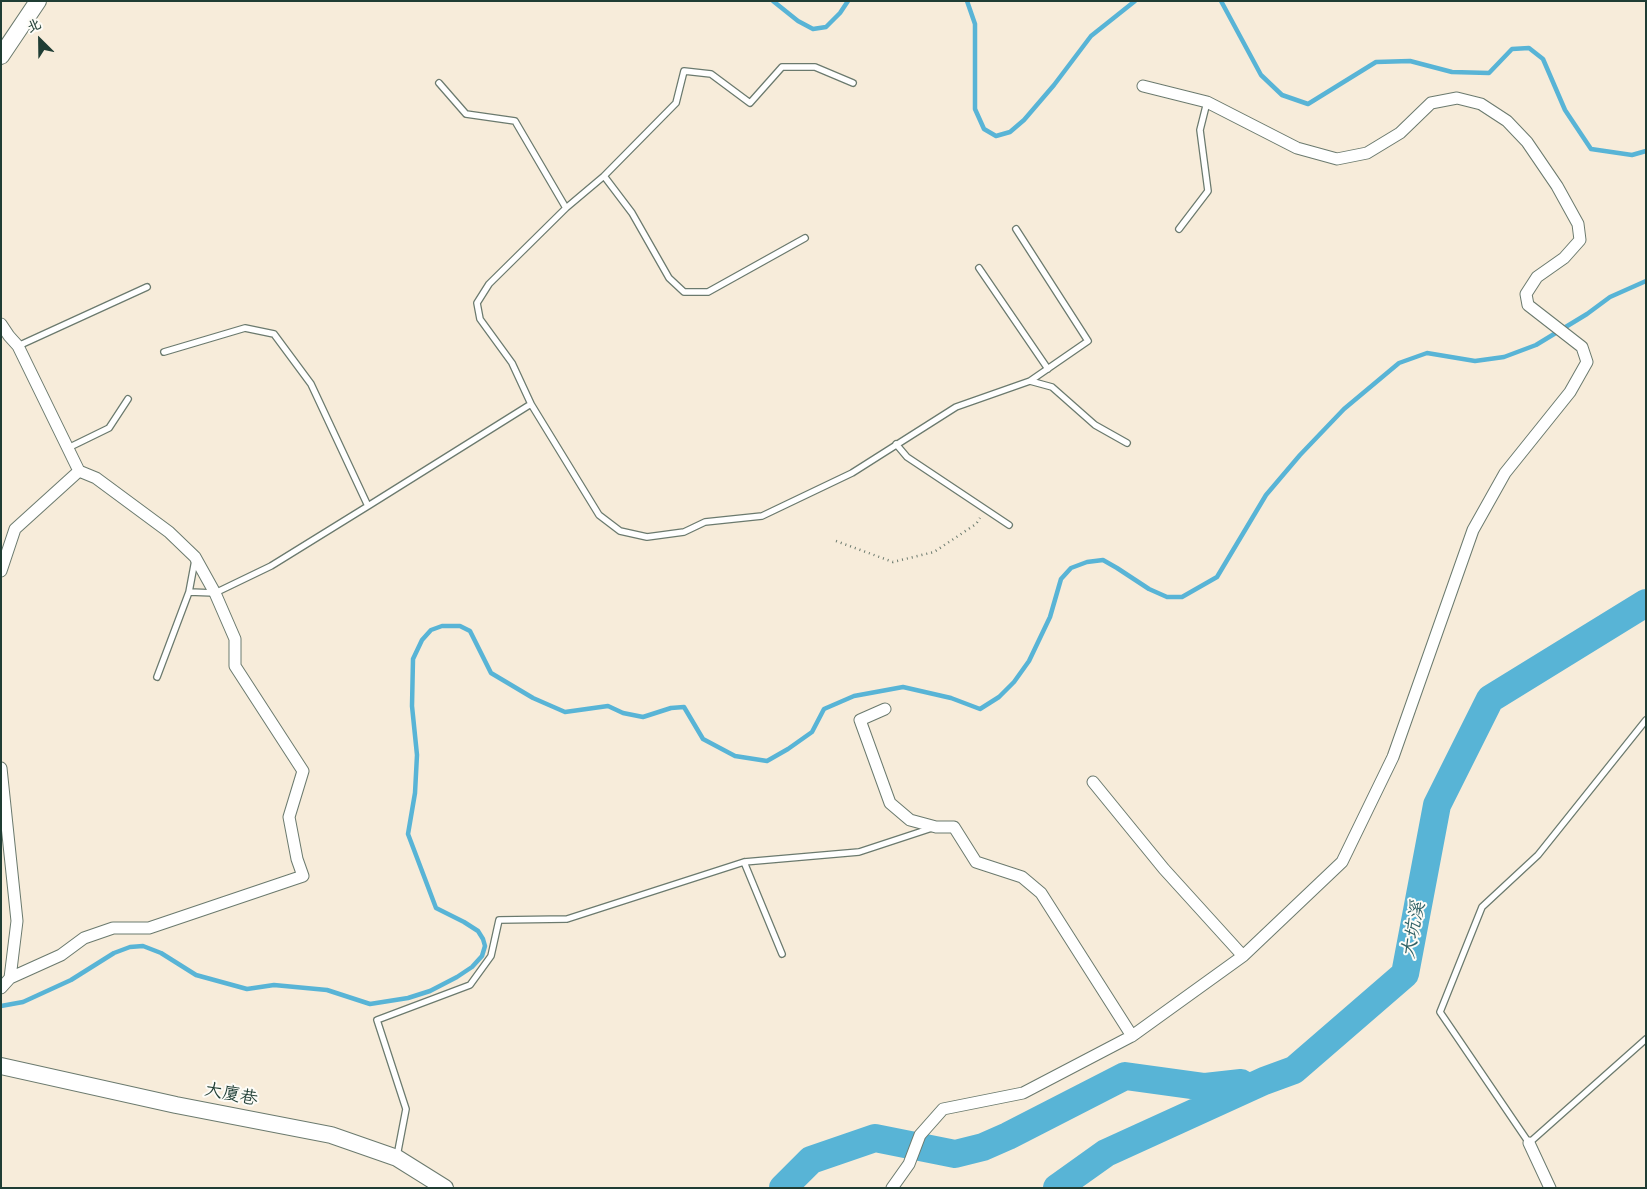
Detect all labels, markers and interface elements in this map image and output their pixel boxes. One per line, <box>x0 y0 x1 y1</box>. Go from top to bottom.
text: 北 <box>23 11 45 40</box>
north arrow <box>15 15 65 65</box>
water label: 大坑溪 <box>1397 900 1431 960</box>
street label: 大廈巷 <box>202 1079 260 1111</box>

